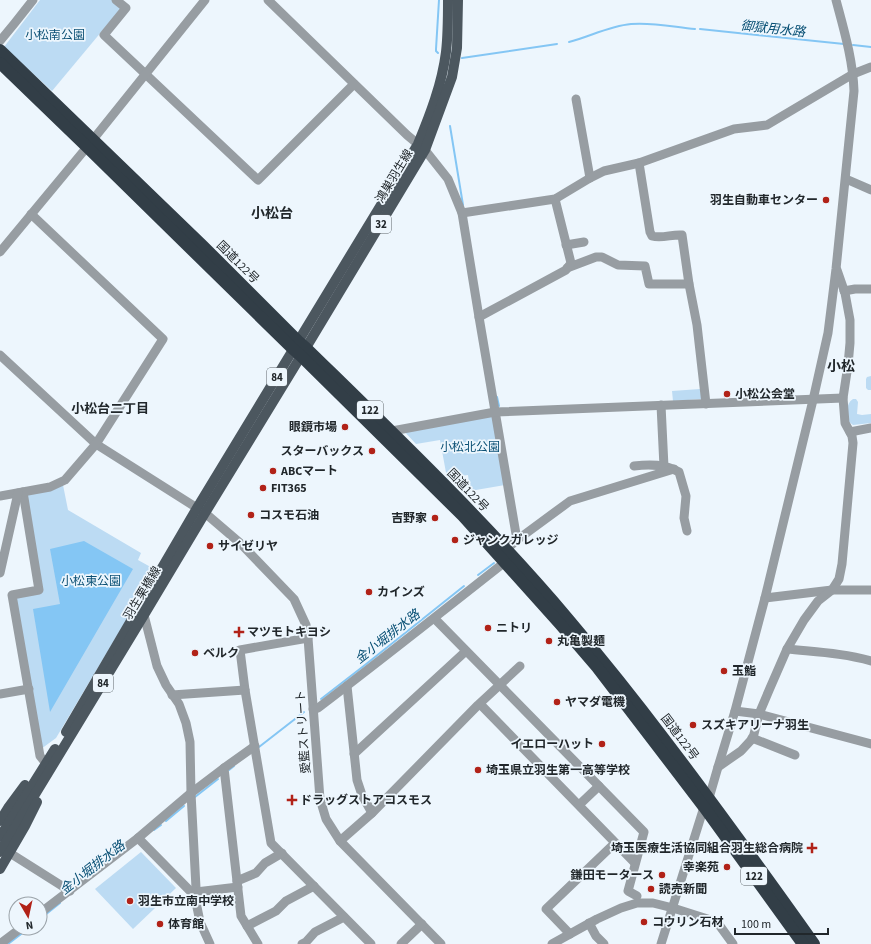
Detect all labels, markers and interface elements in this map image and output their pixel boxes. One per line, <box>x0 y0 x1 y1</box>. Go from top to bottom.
water label: 御獄用水路 <box>740 17 807 41</box>
park label: 小松南公園 <box>25 27 85 44</box>
street label: 鴻巣羽生線 <box>372 146 417 206</box>
place label: 羽生自動車センター <box>710 192 818 209</box>
marker: 羽生自動車センター <box>821 195 831 205</box>
district label: 小松台 <box>251 204 293 224</box>
road number: 32 <box>371 215 391 233</box>
street label: 国道122号 <box>213 237 263 287</box>
district label: 小松 <box>827 357 855 377</box>
road number: 84 <box>267 368 287 386</box>
place label: 小松公会堂 <box>735 386 795 403</box>
marker: 小松公会堂 <box>722 389 732 399</box>
district label: 小松台二丁目 <box>71 400 149 418</box>
road number: 122 <box>357 401 383 419</box>
place label: 眼鏡市場 <box>289 419 337 436</box>
marker: 眼鏡市場 <box>340 422 350 432</box>
park label: 小松北公園 <box>440 439 500 456</box>
place label: スターバックス <box>280 443 364 460</box>
marker: スターバックス <box>367 446 377 456</box>
place label: ABCマート <box>280 463 338 480</box>
street label: 国道122号 <box>443 465 492 516</box>
marker: ABCマート <box>268 466 278 476</box>
place label: FIT365 <box>271 480 307 497</box>
marker: FIT365 <box>258 483 268 493</box>
place label: コスモ石油 <box>259 507 319 524</box>
marker: コスモ石油 <box>246 510 256 520</box>
place label: 吉野家 <box>391 510 427 527</box>
marker: 吉野家 <box>430 513 440 523</box>
place label: ジャンクガレッジ <box>463 532 558 549</box>
marker: ジャンクガレッジ <box>450 535 460 545</box>
place label: サイゼリヤ <box>218 538 278 555</box>
marker: サイゼリヤ <box>205 541 215 551</box>
street label: 羽生栗橋線 <box>120 563 165 623</box>
park label: 小松東公園 <box>61 573 121 590</box>
place label: カインズ <box>377 584 425 601</box>
marker: カインズ <box>364 587 374 597</box>
water label: 金小堀排水路 <box>351 605 425 668</box>
place label: ニトリ <box>496 620 532 637</box>
marker: ニトリ <box>483 623 493 633</box>
place label: マツモトキヨシ <box>247 624 331 641</box>
marker: マツモトキヨシ <box>234 627 244 637</box>
place label: 丸亀製麺 <box>557 633 605 650</box>
marker: 丸亀製麺 <box>544 636 554 646</box>
place label: ベルク <box>203 645 239 662</box>
marker: ベルク <box>190 648 200 658</box>
place label: 玉鮨 <box>732 663 756 680</box>
marker: 玉鮨 <box>719 666 729 676</box>
road number: 84 <box>93 674 113 692</box>
street label: 愛藍ストリート <box>292 689 315 774</box>
place label: ヤマダ電機 <box>565 694 625 711</box>
marker: ヤマダ電機 <box>552 697 562 707</box>
street label: 国道122号 <box>657 711 703 764</box>
place label: スズキアリーナ羽生 <box>701 717 809 734</box>
marker: スズキアリーナ羽生 <box>688 720 698 730</box>
place label: イエローハット <box>510 736 594 753</box>
marker: イエローハット <box>597 739 607 749</box>
place label: 埼玉県立羽生第一高等学校 <box>486 762 630 779</box>
marker: 埼玉県立羽生第一高等学校 <box>473 765 483 775</box>
place label: ドラッグストアコスモス <box>300 792 432 809</box>
marker: ドラッグストアコスモス <box>287 795 297 805</box>
water label: 金小堀排水路 <box>56 836 130 899</box>
place label: 埼玉医療生活協同組合羽生総合病院 <box>611 840 803 857</box>
marker: 埼玉医療生活協同組合羽生総合病院 <box>806 842 818 854</box>
place label: 幸楽苑 <box>683 859 719 876</box>
marker: 幸楽苑 <box>722 862 732 872</box>
place label: 鎌田モータース <box>571 867 654 884</box>
road number: 122 <box>741 867 767 885</box>
marker: 鎌田モータース <box>657 870 667 880</box>
place label: 読売新聞 <box>659 881 707 898</box>
marker: 読売新聞 <box>646 884 656 894</box>
place label: 羽生市立南中学校 <box>138 893 234 910</box>
north arrow <box>8 896 48 936</box>
marker: 羽生市立南中学校 <box>125 896 135 906</box>
scale bar <box>735 910 828 936</box>
place label: コウリン石材 <box>652 914 724 931</box>
place label: 体育館 <box>168 916 204 933</box>
text: 100 m <box>741 916 771 933</box>
text: N <box>25 917 34 933</box>
marker: コウリン石材 <box>639 917 649 927</box>
marker: 体育館 <box>155 919 165 929</box>

